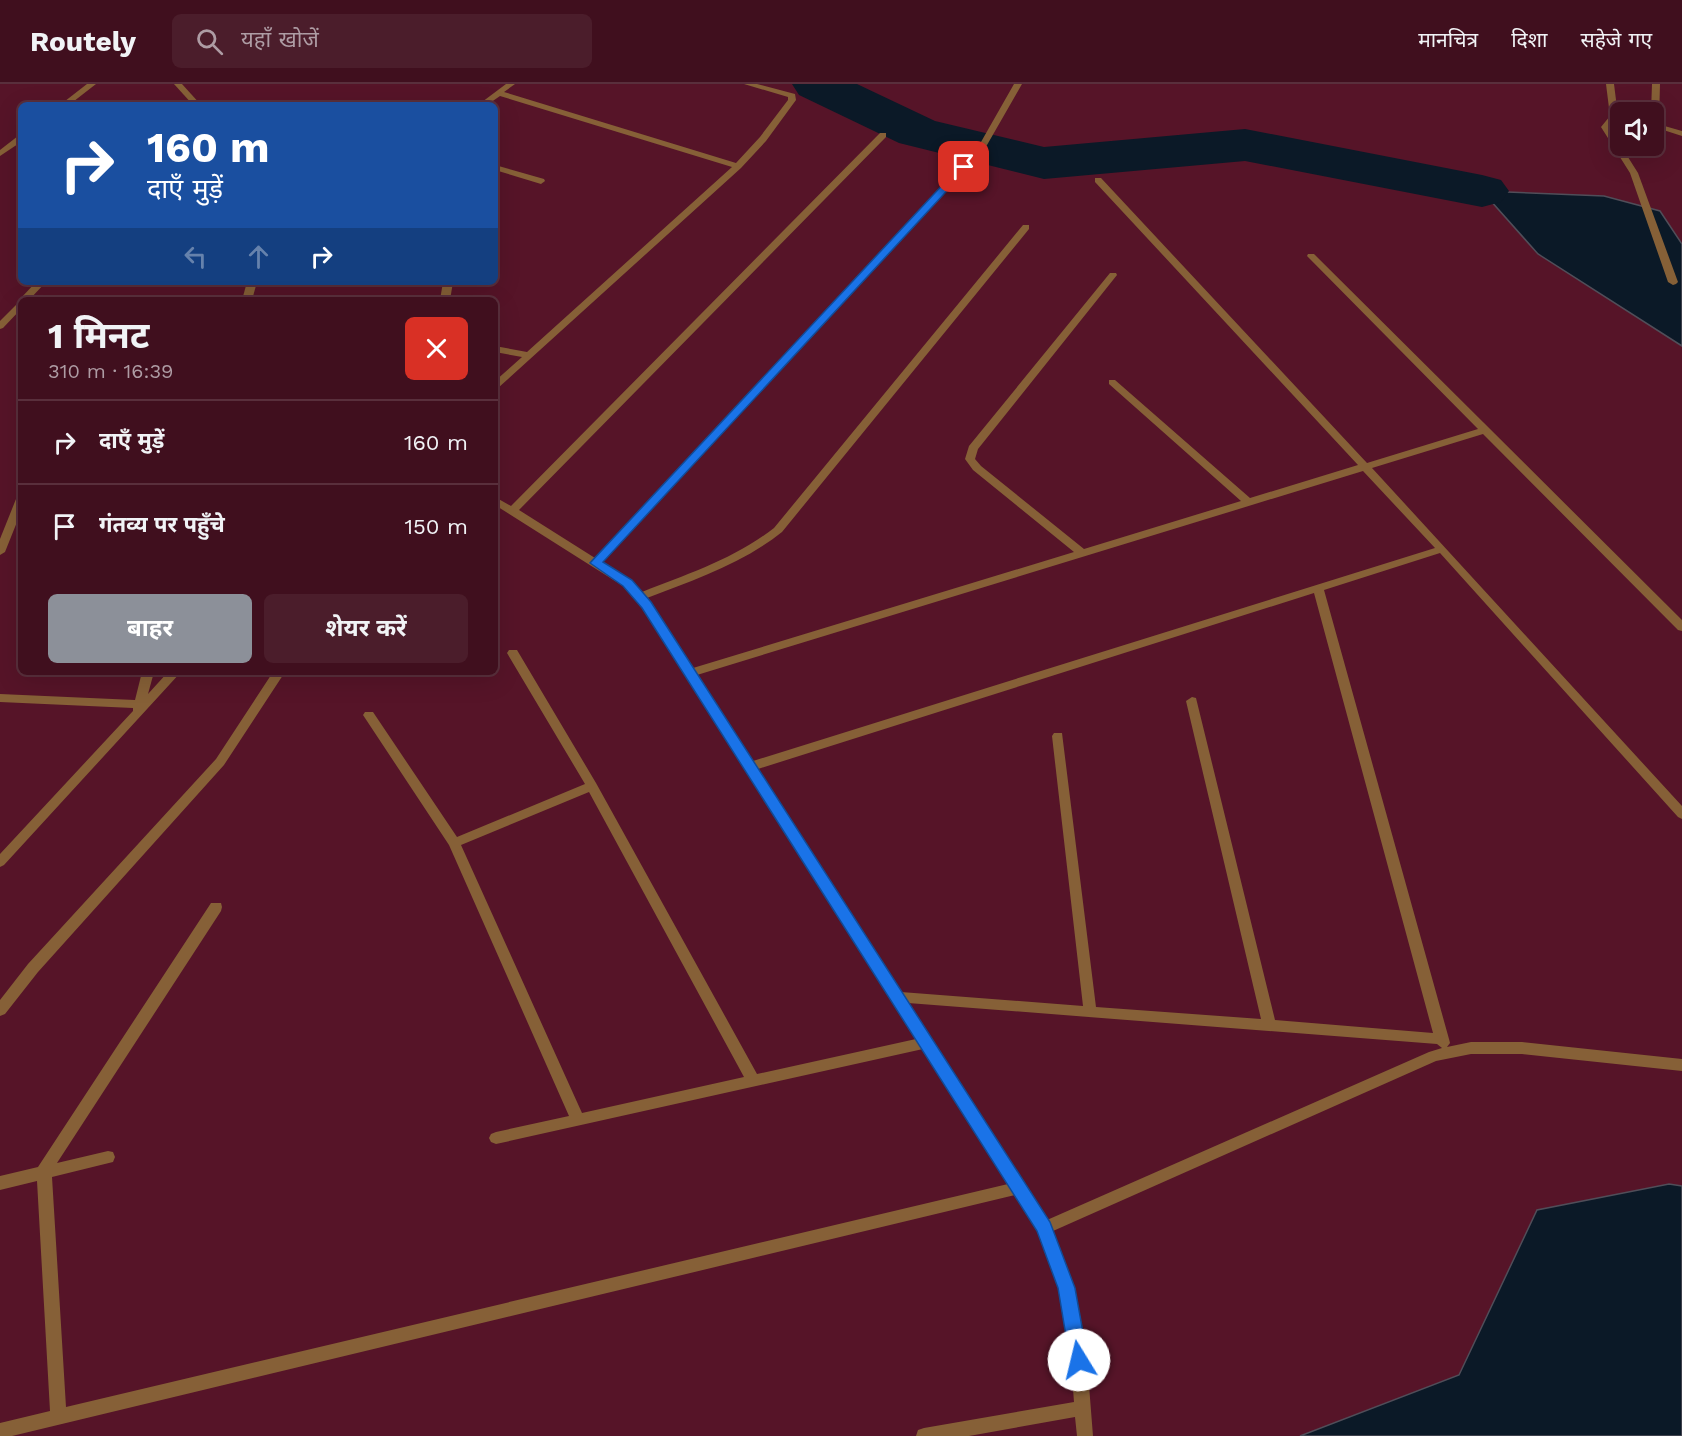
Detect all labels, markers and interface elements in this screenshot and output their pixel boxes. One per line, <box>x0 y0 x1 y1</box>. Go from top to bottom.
search box <box>172 14 592 68</box>
text: Routely <box>30 25 136 58</box>
icon: search <box>193 25 226 58</box>
text: यहाँ खोजें <box>241 27 319 52</box>
text: मानचित्र <box>1418 27 1478 52</box>
text: दिशा <box>1511 27 1547 52</box>
text: सहेजे गए <box>1580 27 1652 52</box>
map controls <box>1610 102 1664 156</box>
button: sound <box>1610 102 1664 156</box>
text: 160 m <box>147 123 270 172</box>
icon: right <box>48 126 126 204</box>
pin <box>938 141 989 192</box>
icon: arrive <box>947 150 980 183</box>
text: दाएँ मुड़ें <box>147 173 223 205</box>
icon: left <box>179 240 212 273</box>
icon: ahead <box>242 240 275 273</box>
icon: right <box>305 240 338 273</box>
text: 1 मिनट <box>48 315 149 357</box>
button: close <box>405 317 468 380</box>
text: 310 m · 16:39 <box>48 359 173 383</box>
icon: right <box>48 426 81 459</box>
text: दाएँ मुड़ें <box>99 428 164 453</box>
text: 160 m <box>404 430 468 455</box>
icon: arrive <box>48 510 81 543</box>
text: गंतव्य पर पहुँचे <box>99 512 225 537</box>
text: 150 m <box>404 514 468 539</box>
button: बाहर <box>48 594 252 663</box>
button: शेयर करें <box>264 594 468 663</box>
position arrow <box>1047 1328 1111 1392</box>

